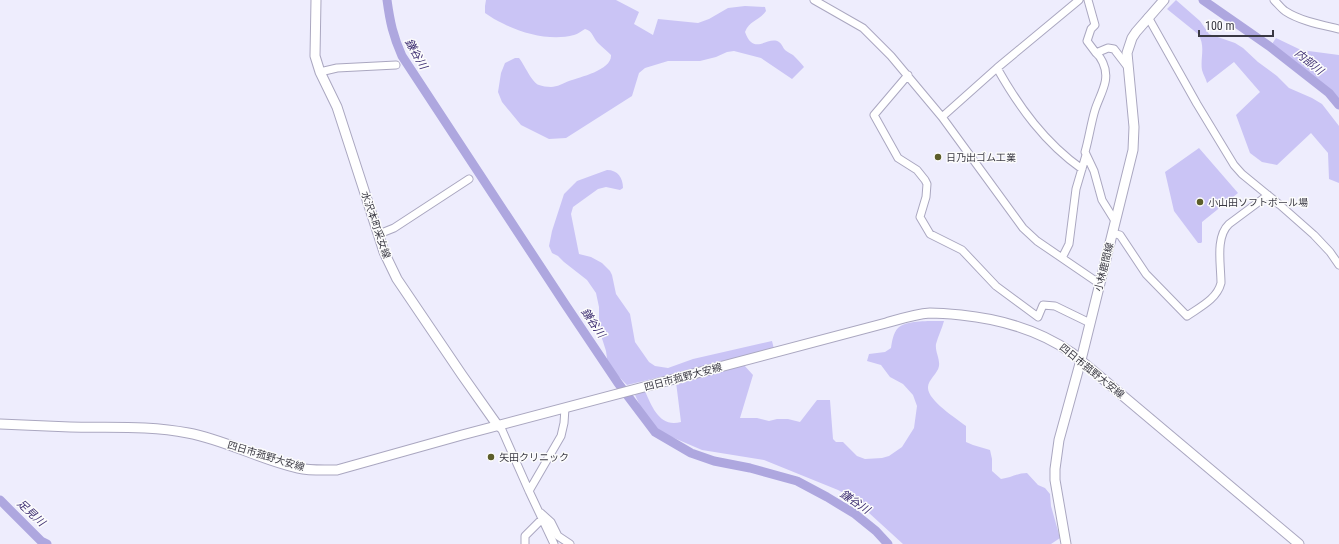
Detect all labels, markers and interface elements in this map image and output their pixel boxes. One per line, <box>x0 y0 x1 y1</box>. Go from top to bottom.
scale bar <box>1199 12 1273 38</box>
text: 100 m <box>1205 19 1235 33</box>
water label: 鎌谷川 <box>402 36 430 72</box>
water label: 内部川 <box>1292 47 1327 78</box>
marker: 日乃出ゴム工業 <box>933 152 943 162</box>
place label: 日乃出ゴム工業 <box>946 152 1016 163</box>
street label: 水沢本町采女線 <box>359 190 393 260</box>
marker: 小山田ソフトボール場 <box>1195 197 1205 207</box>
place label: 小山田ソフトボール場 <box>1208 197 1308 208</box>
street label: 小林鹿間線 <box>1093 241 1115 293</box>
water label: 鎌谷川 <box>578 306 608 341</box>
street label: 四日市菰野大安線 <box>1057 342 1127 400</box>
street label: 四日市菰野大安線 <box>643 361 723 393</box>
street label: 四日市菰野大安線 <box>226 439 306 473</box>
marker: 矢田クリニック <box>486 452 496 462</box>
place label: 矢田クリニック <box>499 452 569 463</box>
water label: 鎌谷川 <box>838 487 873 517</box>
water label: 足見川 <box>14 497 48 530</box>

